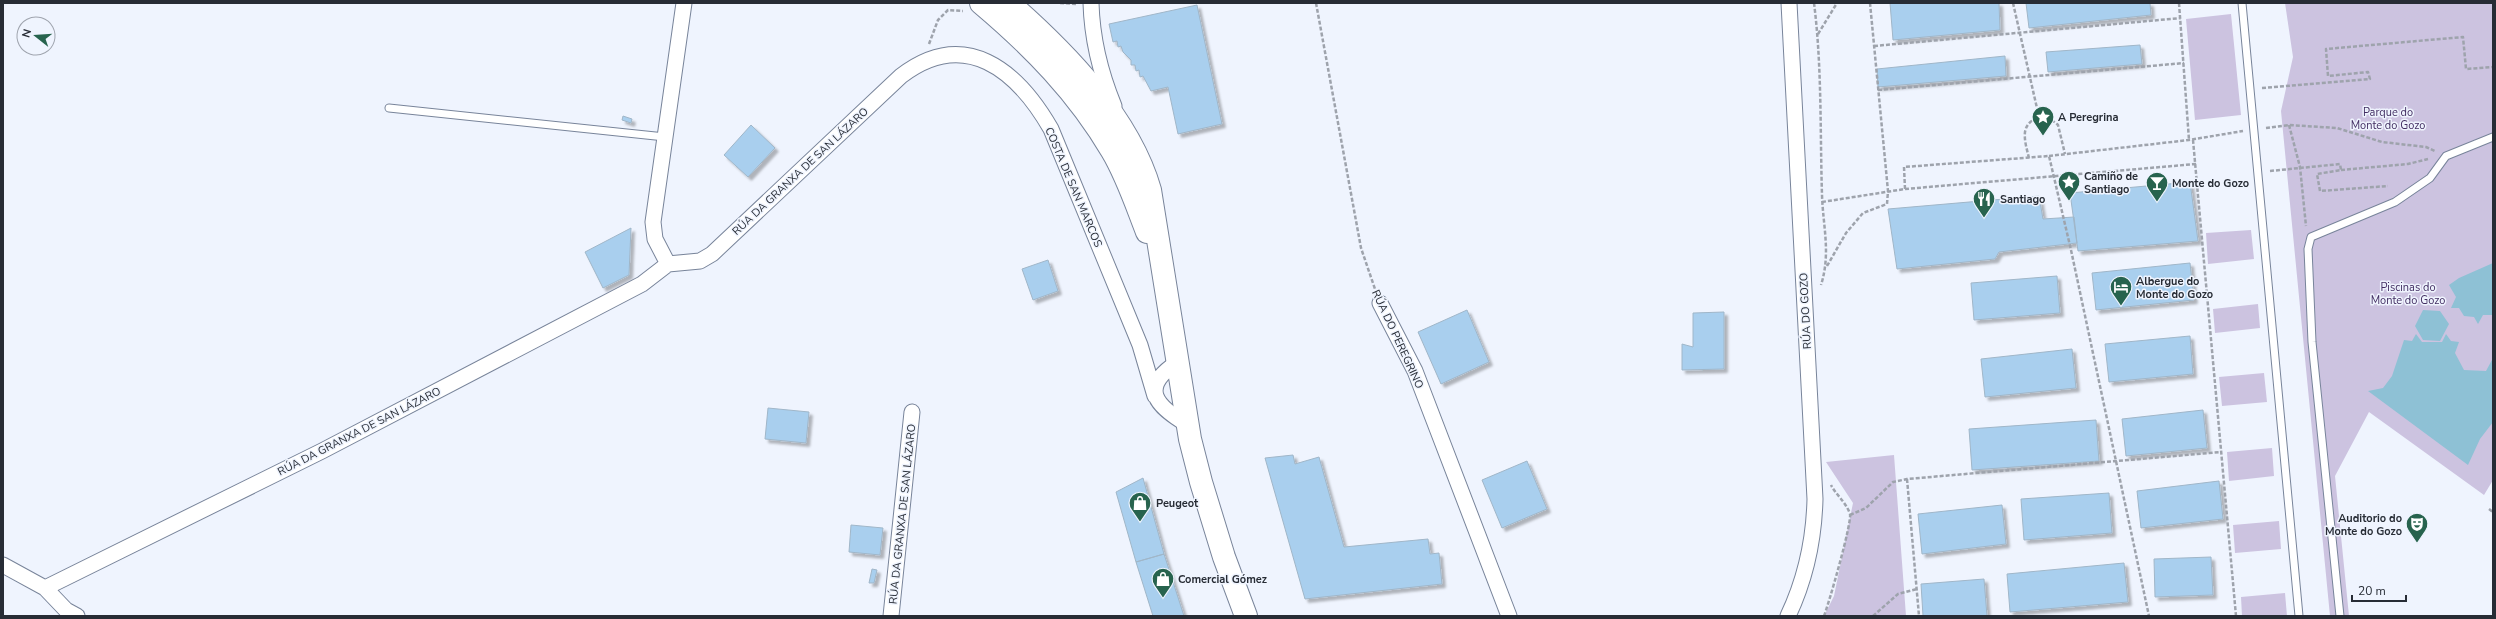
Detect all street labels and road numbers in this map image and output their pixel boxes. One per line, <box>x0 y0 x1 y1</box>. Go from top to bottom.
street label: RÚA DA GRANXA DE SAN LÁZARO <box>728 103 872 239</box>
street label: COSTA DE SAN MARCOS <box>1041 125 1106 250</box>
street label: RÚA DO GOZO <box>1795 272 1815 350</box>
street label: RÚA DO PEREGRINO <box>1368 287 1428 391</box>
street label: RÚA DA GRANXA DE SAN LÁZARO <box>275 383 443 479</box>
street label: RÚA DA GRANXA DE SAN LÁZARO <box>885 423 919 605</box>

